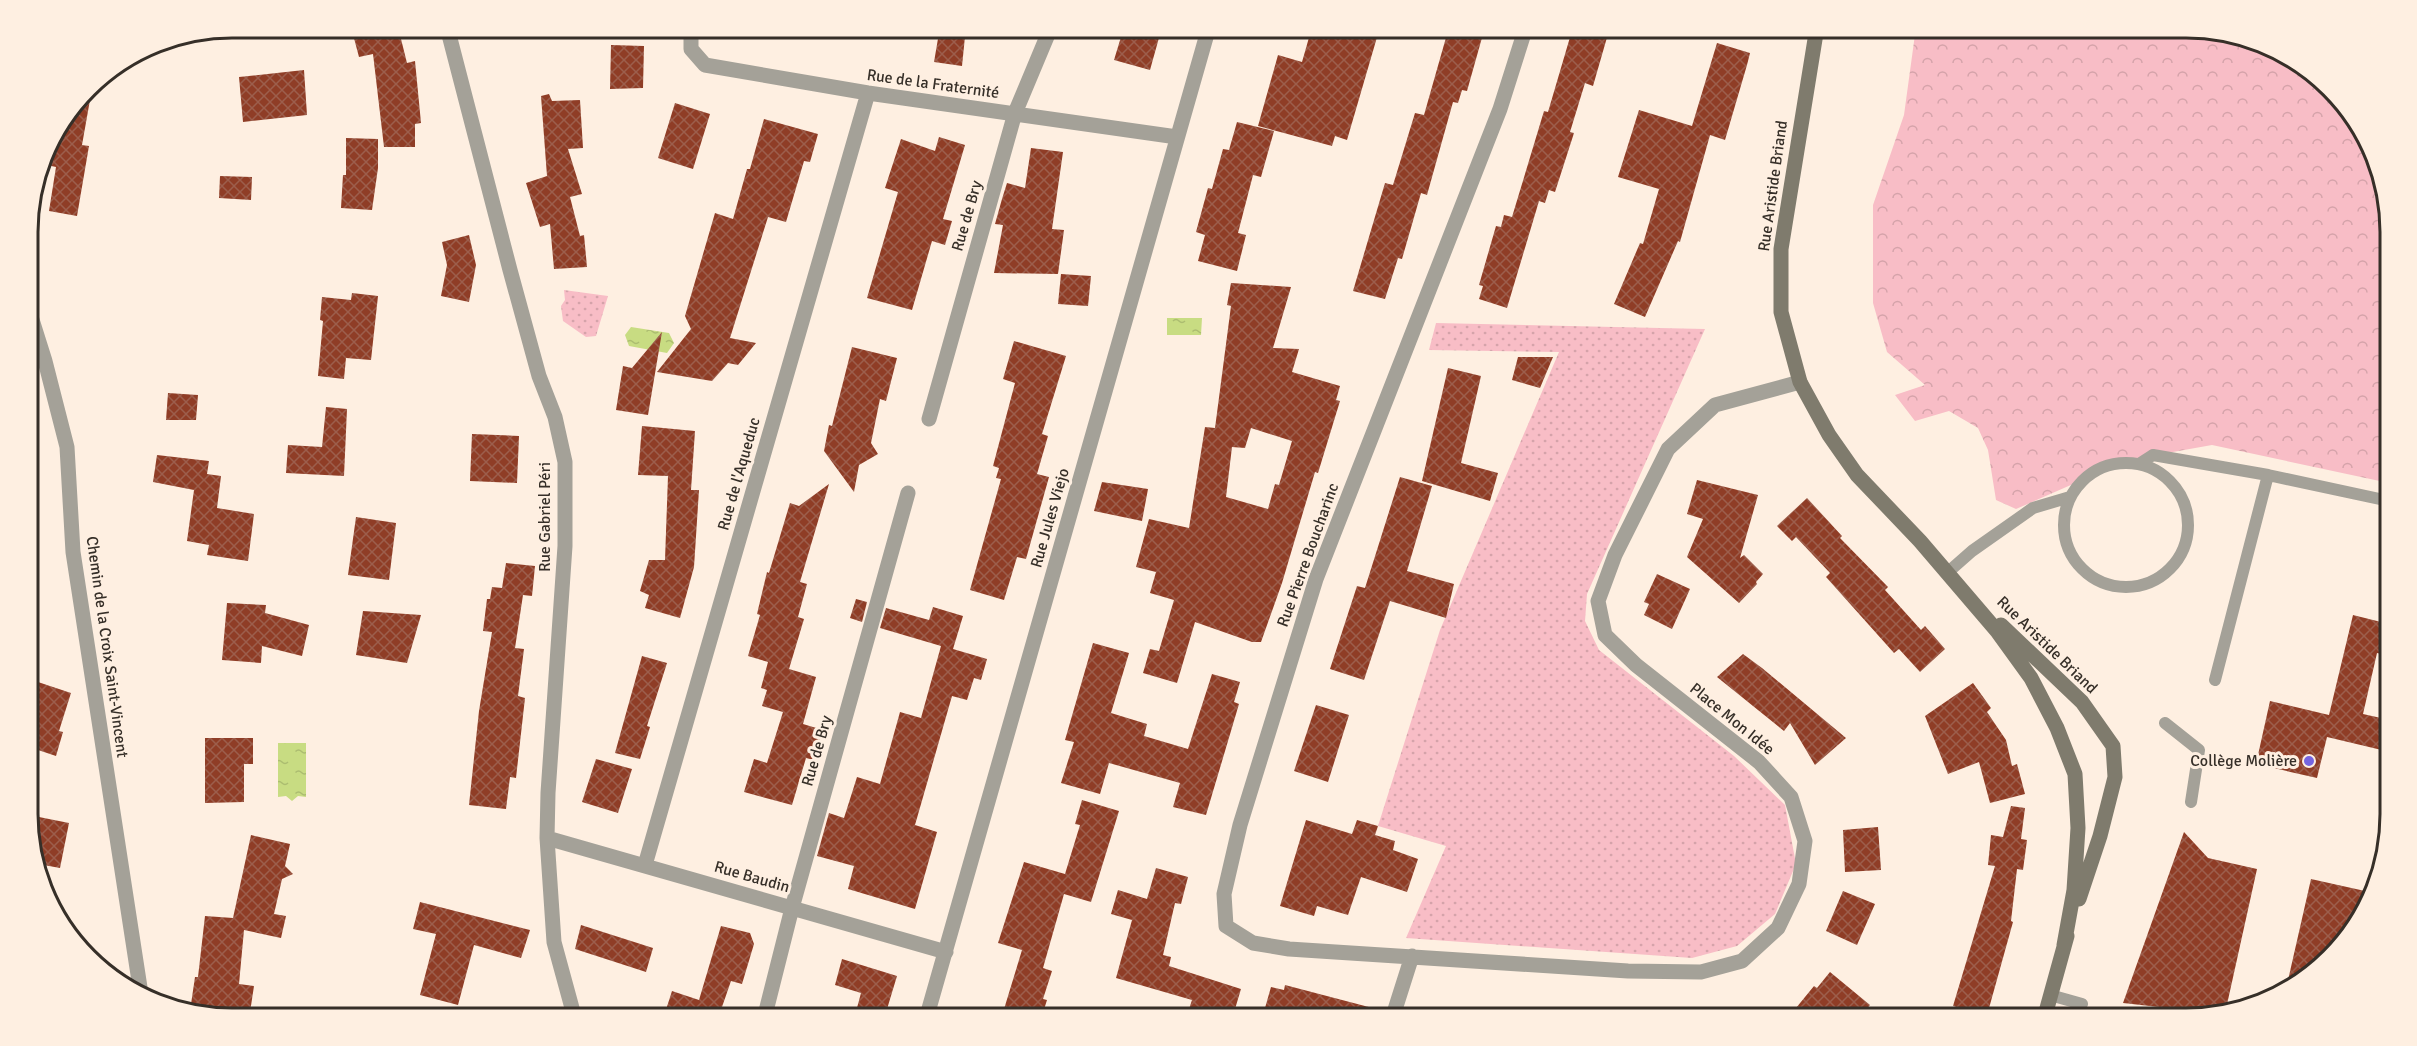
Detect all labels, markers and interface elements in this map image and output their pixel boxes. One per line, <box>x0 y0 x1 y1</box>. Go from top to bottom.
street label: Rue de la Fraternité <box>866 65 1000 103</box>
street label: Rue Aristide Briand <box>1754 119 1792 253</box>
street label: Rue de Bry <box>947 178 987 254</box>
street label: Rue de l'Aqueduc <box>713 415 765 533</box>
street label: Rue Gabriel Péri <box>535 462 555 572</box>
street label: Rue Jules Viejo <box>1026 466 1074 570</box>
street label: Rue Pierre Boucharinc <box>1273 480 1343 630</box>
street label: Chemin de la Croix Saint-Vincent <box>82 535 133 759</box>
street label: Rue Aristide Briand <box>1993 592 2101 698</box>
street label: Place Mon Idée <box>1685 679 1779 759</box>
street label: Rue de Bry <box>797 713 837 789</box>
place label: Collège Molière <box>2190 751 2297 771</box>
marker: Collège Molière <box>2302 754 2316 768</box>
street label: Rue Baudin <box>712 857 792 897</box>

